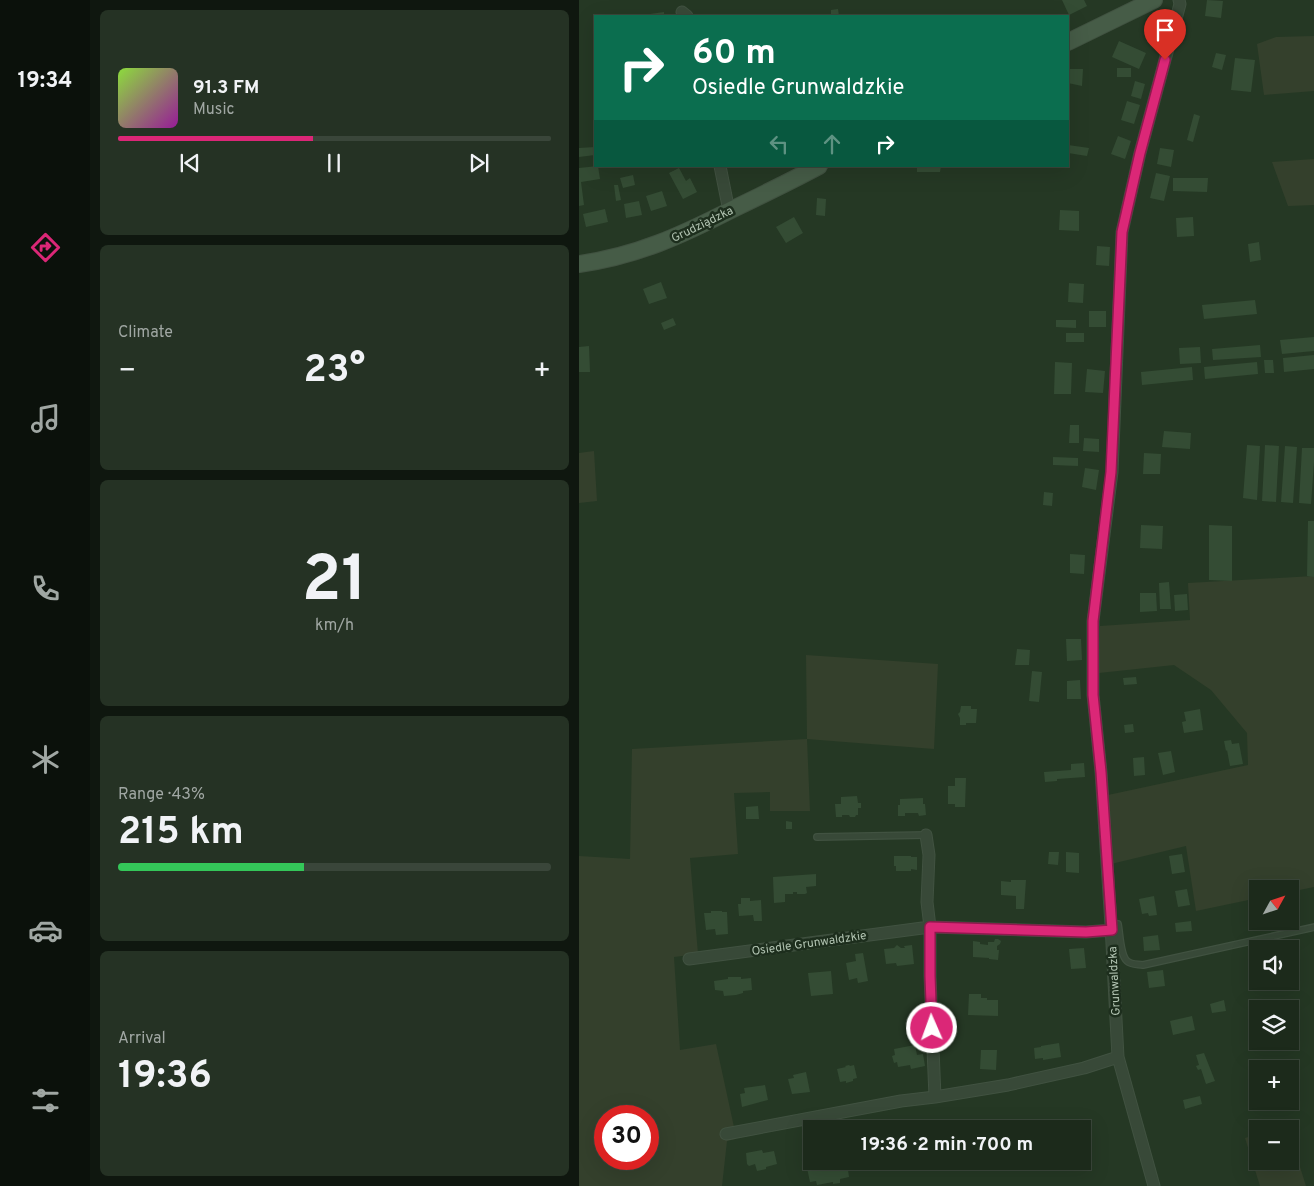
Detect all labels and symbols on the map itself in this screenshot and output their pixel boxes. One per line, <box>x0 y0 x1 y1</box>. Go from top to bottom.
pin <box>1144 9 1186 60</box>
street label: Grudziądzka <box>669 203 736 247</box>
north arrow <box>1249 880 1299 930</box>
street label: Osiedle Grunwaldzkie <box>751 928 868 960</box>
street label: Grunwaldzka <box>1105 946 1125 1016</box>
position arrow <box>905 1001 957 1053</box>
speed limit sign: 30 <box>594 1105 659 1170</box>

